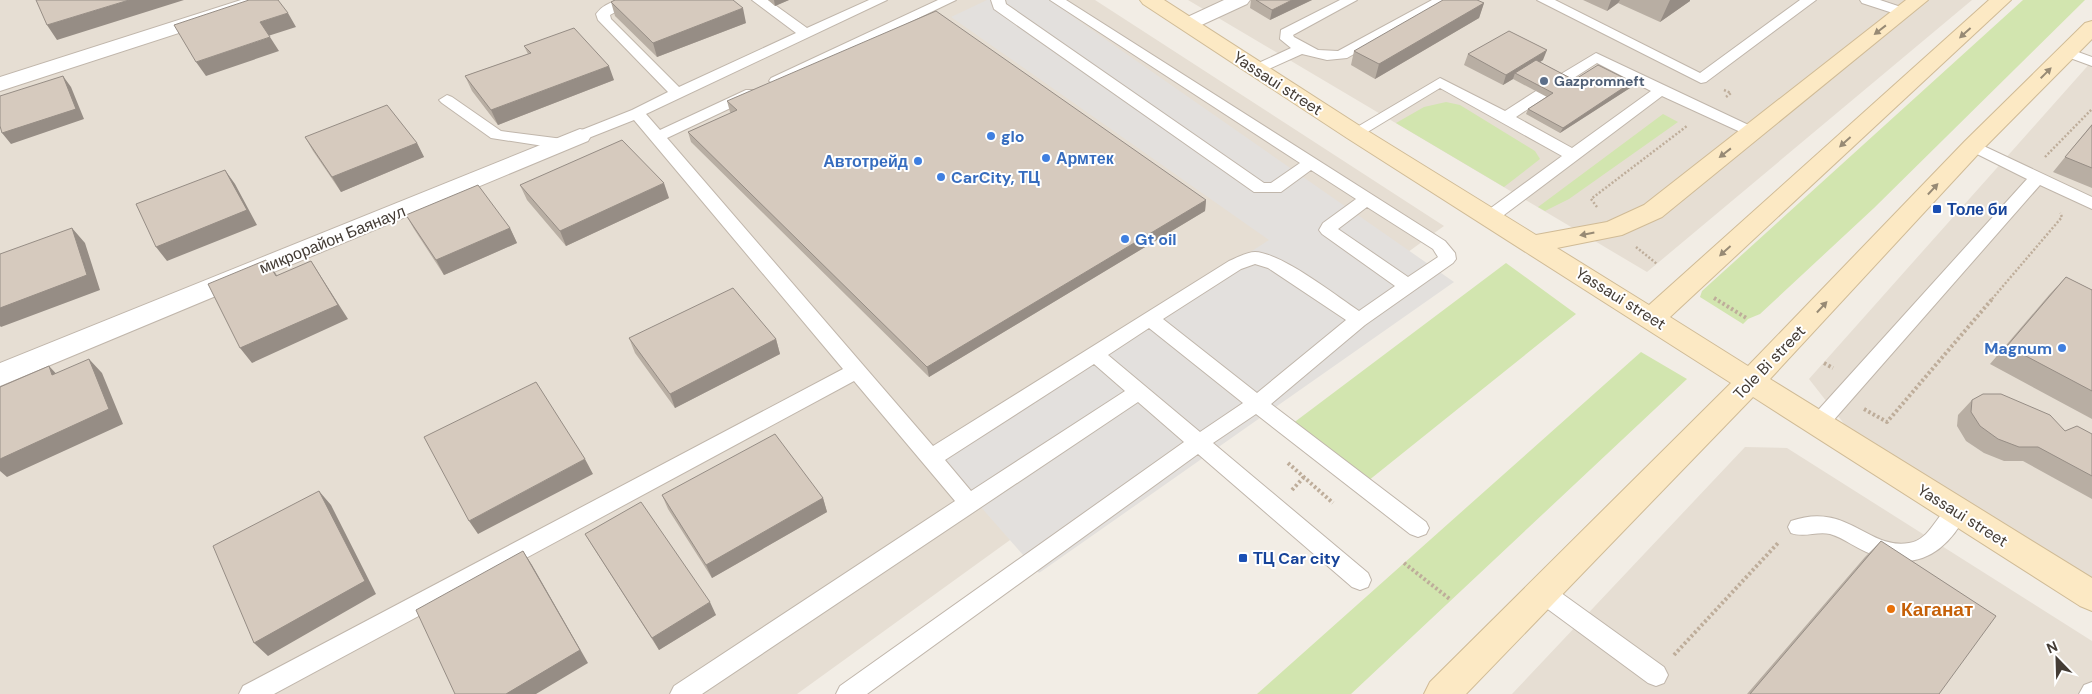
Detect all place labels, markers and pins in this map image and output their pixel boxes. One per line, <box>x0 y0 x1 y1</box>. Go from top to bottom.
place label: Gazpromneft <box>1554 72 1645 90</box>
marker: Gazpromneft <box>1538 75 1550 87</box>
place label: glo <box>1001 126 1025 147</box>
marker: glo <box>985 130 997 142</box>
place label: Армтек <box>1056 148 1115 169</box>
place label: Автотрейд <box>823 151 908 172</box>
marker: Армтек <box>1040 152 1052 164</box>
marker: Автотрейд <box>912 155 924 167</box>
place label: CarCity, ТЦ <box>951 167 1040 188</box>
marker: CarCity, ТЦ <box>935 171 947 183</box>
place label: Толе би <box>1947 199 2007 220</box>
marker: Толе би <box>1931 203 1943 215</box>
place label: Gt oil <box>1135 229 1177 250</box>
marker: Gt oil <box>1119 233 1131 245</box>
place label: Magnum <box>1984 338 2052 359</box>
marker: Magnum <box>2056 342 2068 354</box>
place label: ТЦ Car city <box>1253 548 1341 569</box>
marker: ТЦ Car city <box>1237 552 1249 564</box>
place label: Каганат <box>1901 597 1973 622</box>
marker: Каганат <box>1885 603 1897 615</box>

